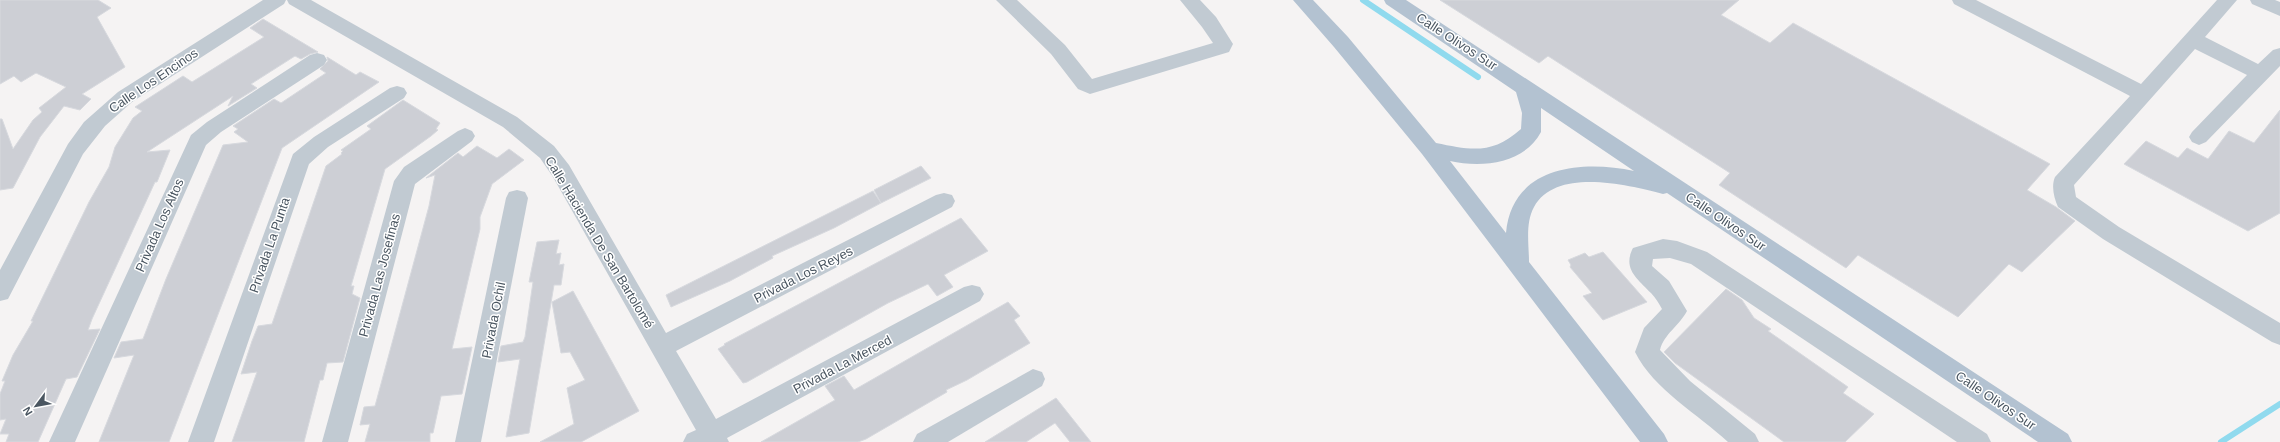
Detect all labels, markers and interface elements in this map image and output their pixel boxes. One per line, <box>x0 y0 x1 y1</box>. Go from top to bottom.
street label: Calle Olivos Sur <box>1414 10 1500 73</box>
street label: Calle Los Encinos <box>106 45 201 116</box>
street label: Calle Hacienda De San Bartolomé <box>542 154 657 331</box>
street label: Privada Los Altos <box>132 176 187 274</box>
street label: Calle Olivos Sur <box>1683 189 1769 254</box>
street label: Privada La Punta <box>246 195 293 295</box>
street label: Privada Las Josefinas <box>356 211 403 338</box>
street label: Privada Los Reyes <box>751 243 856 306</box>
street label: Privada Ochil <box>479 281 508 359</box>
street label: Privada La Merced <box>791 332 894 397</box>
street label: Calle Olivos Sur <box>1953 368 2039 433</box>
north arrow <box>16 386 56 426</box>
text: N <box>20 405 35 418</box>

